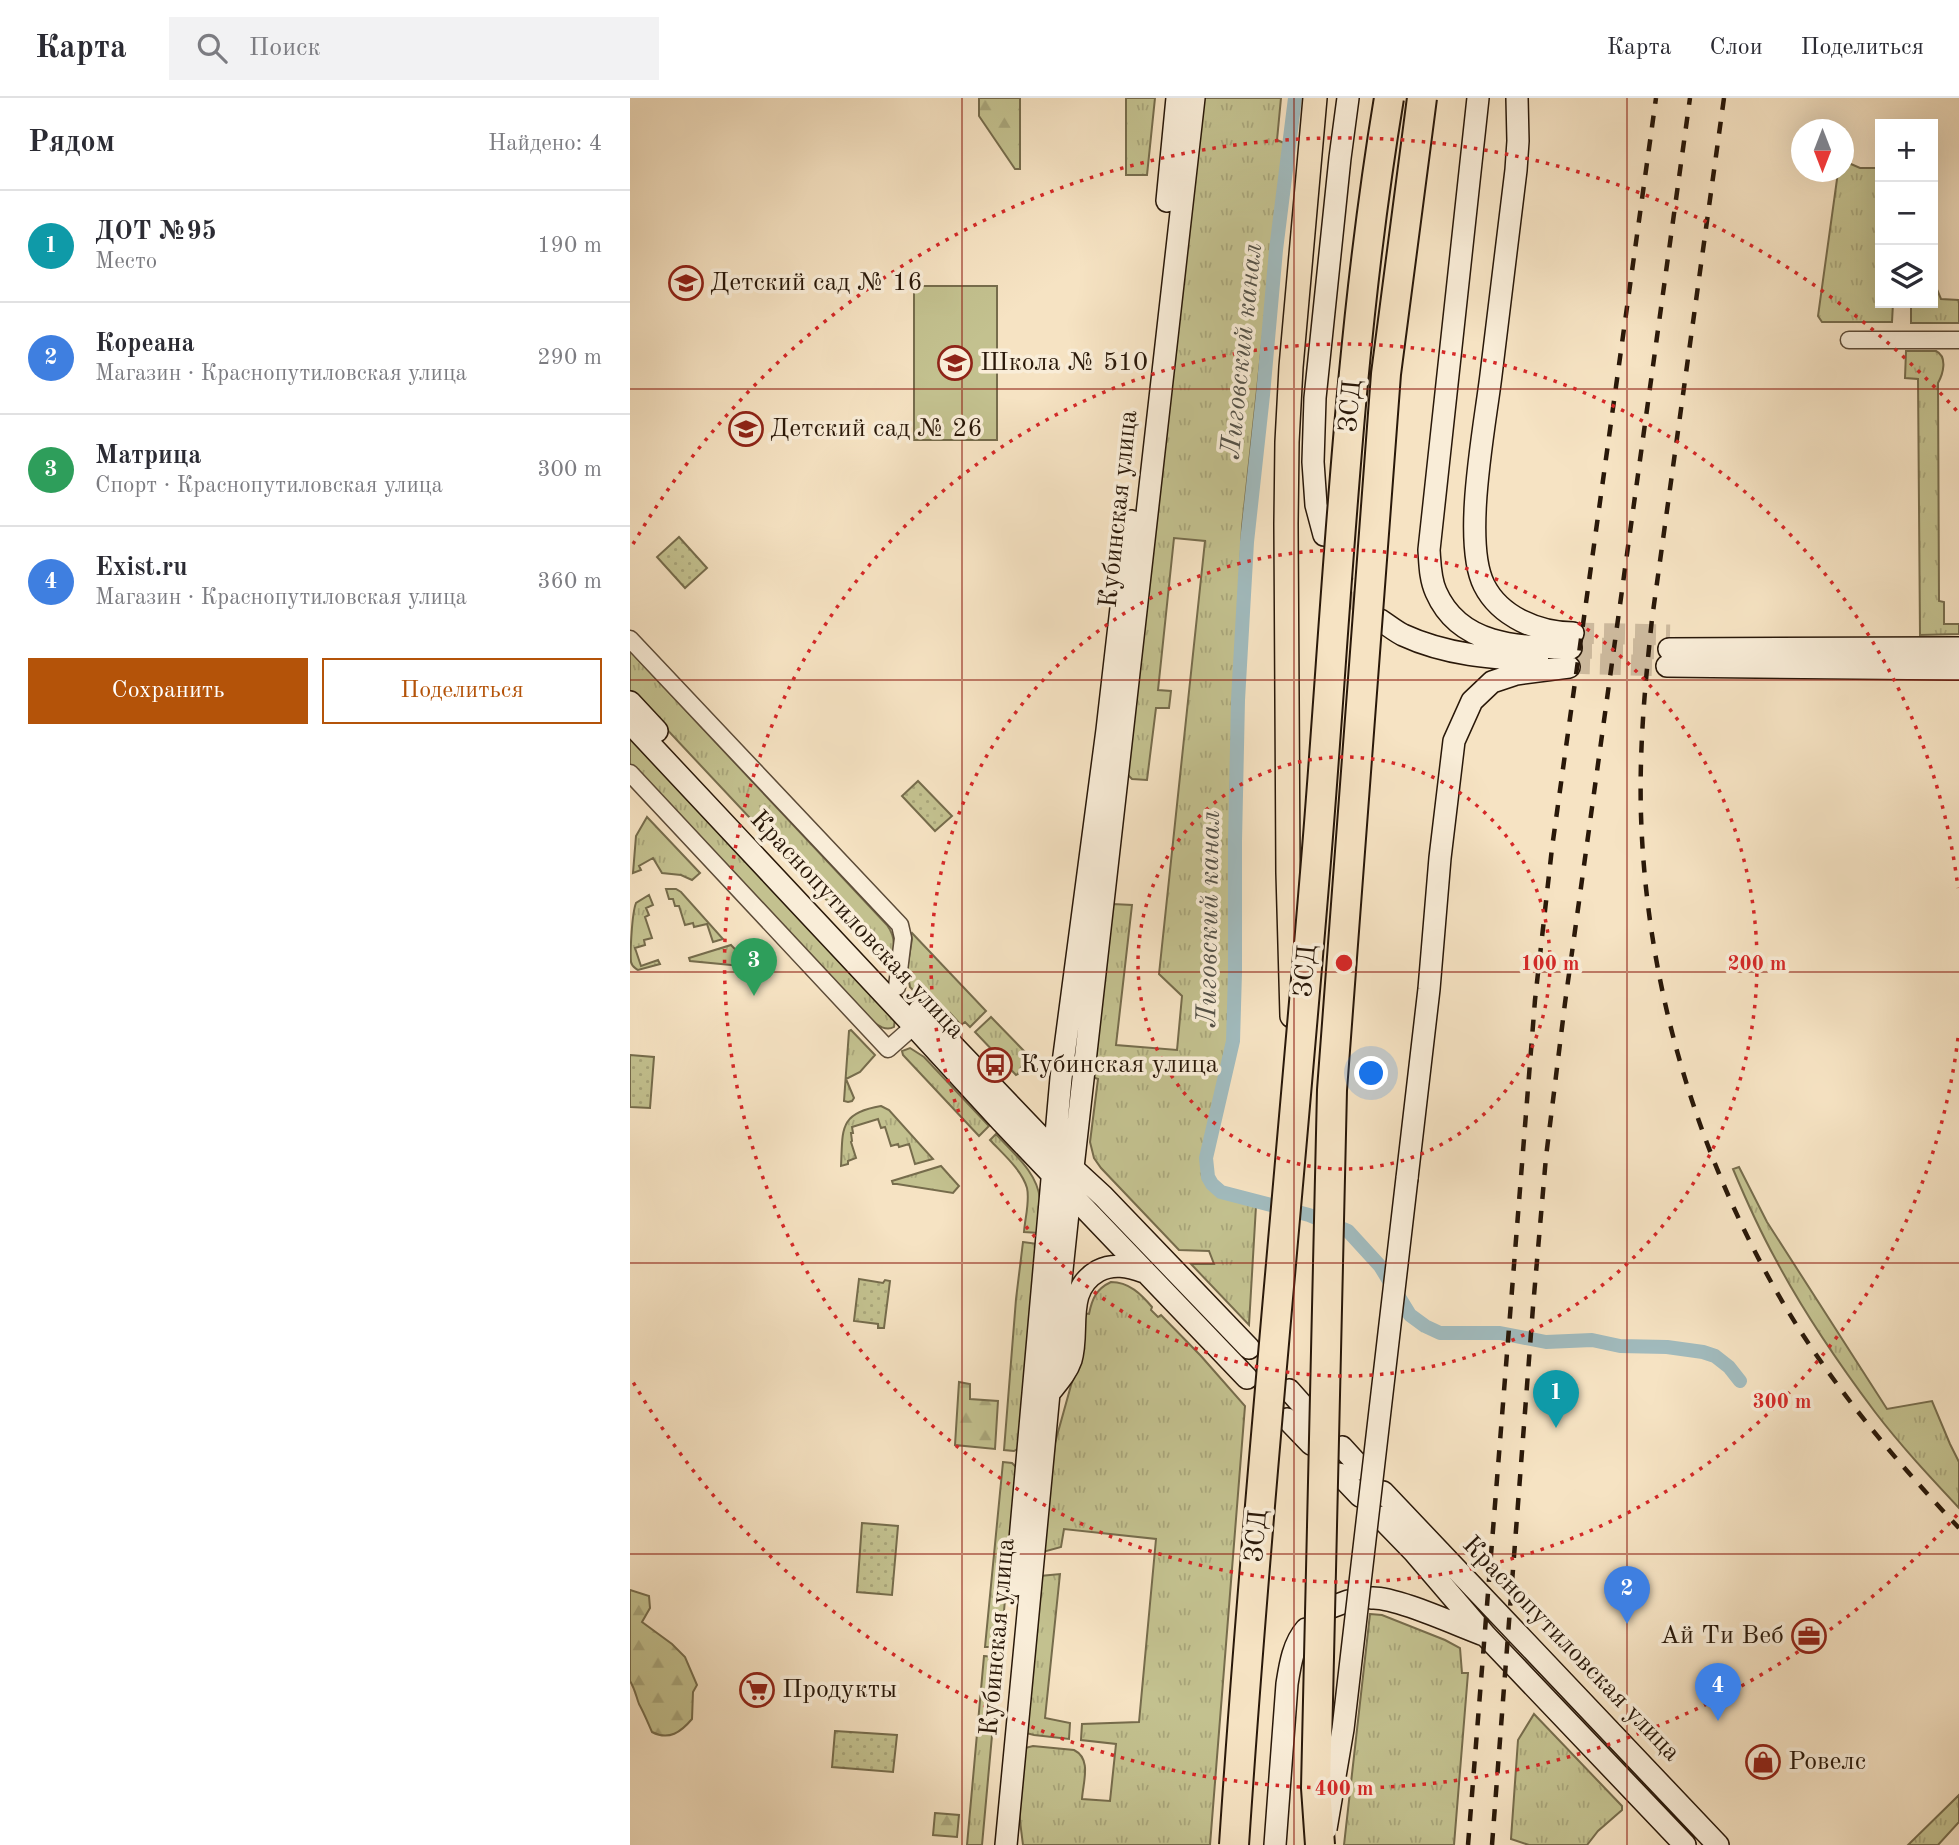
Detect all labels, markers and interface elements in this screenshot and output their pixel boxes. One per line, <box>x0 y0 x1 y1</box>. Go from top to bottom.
search box <box>169 17 659 80</box>
icon: search <box>193 29 231 67</box>
text: Карта <box>35 32 127 65</box>
text: Поиск <box>249 35 321 61</box>
text: Карта <box>1607 36 1672 60</box>
text: Слои <box>1710 36 1763 60</box>
text: Поделиться <box>1801 36 1924 60</box>
north arrow <box>1791 119 1854 182</box>
map controls <box>1875 119 1938 308</box>
button: + <box>1875 119 1938 182</box>
text: Рядом <box>28 128 115 158</box>
text: Найдено: 4 <box>488 132 602 155</box>
button: − <box>1875 182 1938 245</box>
text: ДОТ №95 <box>95 219 217 245</box>
text: 1 <box>44 234 58 257</box>
text: 190 m <box>537 234 602 257</box>
water label: Лиговский канал <box>1218 241 1268 461</box>
button: layers <box>1875 245 1938 308</box>
text: Место <box>95 250 157 273</box>
school or university icon: Детский сад № 16 <box>667 264 705 302</box>
place label: Детский сад № 16 <box>710 270 923 296</box>
text: Кореана <box>95 331 195 357</box>
school or university icon: Школа № 510 <box>936 344 974 382</box>
text: 2 <box>44 346 58 369</box>
text: 290 m <box>537 346 602 369</box>
place label: Школа № 510 <box>980 350 1148 376</box>
text: Магазин · Краснопутиловская улица <box>95 362 467 385</box>
street label: ЗСД <box>1336 379 1366 433</box>
street label: Кубинская улица <box>1096 409 1142 609</box>
school or university icon: Детский сад № 26 <box>727 410 765 448</box>
place label: Детский сад № 26 <box>770 416 983 442</box>
text: Матрица <box>95 443 201 469</box>
text: 3 <box>44 458 58 481</box>
text: 300 m <box>537 458 602 481</box>
text: Спорт · Краснопутиловская улица <box>95 474 443 497</box>
text: Exist.ru <box>95 555 188 581</box>
text: 4 <box>44 570 58 593</box>
text: 360 m <box>537 570 602 593</box>
text: Магазин · Краснопутиловская улица <box>95 586 467 609</box>
button: Сохранить <box>28 658 308 724</box>
button: Поделиться <box>322 658 602 724</box>
street label: Краснопутиловская улица <box>745 806 969 1044</box>
water label: Лиговский канал <box>1194 810 1226 1028</box>
pin: 3 <box>731 938 777 996</box>
street label: ЗСД <box>1291 944 1321 998</box>
centre of rings <box>1332 951 1356 975</box>
text: 100 m <box>1520 954 1580 975</box>
text: 200 m <box>1727 954 1787 975</box>
bus stop icon: Кубинская улица <box>976 1046 1014 1084</box>
place label: Кубинская улица <box>1020 1052 1219 1078</box>
your location <box>1354 1056 1388 1090</box>
pin: 1 <box>1533 1370 1579 1428</box>
text: 300 m <box>1752 1392 1812 1413</box>
street label: ЗСД <box>1242 1509 1272 1563</box>
street label: Краснопутиловская улица <box>1457 1532 1685 1766</box>
street label: Кубинская улица <box>976 1537 1020 1737</box>
pin: 2 <box>1604 1566 1650 1624</box>
office icon: Ай Ти Веб <box>1790 1617 1828 1655</box>
place label: Ай Ти Веб <box>1660 1623 1784 1649</box>
pin: 4 <box>1695 1663 1741 1721</box>
supermarket icon: Продукты <box>738 1671 776 1709</box>
place label: Продукты <box>782 1677 897 1703</box>
shop icon: Ровелс <box>1744 1743 1782 1781</box>
place label: Ровелс <box>1788 1749 1866 1775</box>
text: 400 m <box>1314 1779 1374 1800</box>

